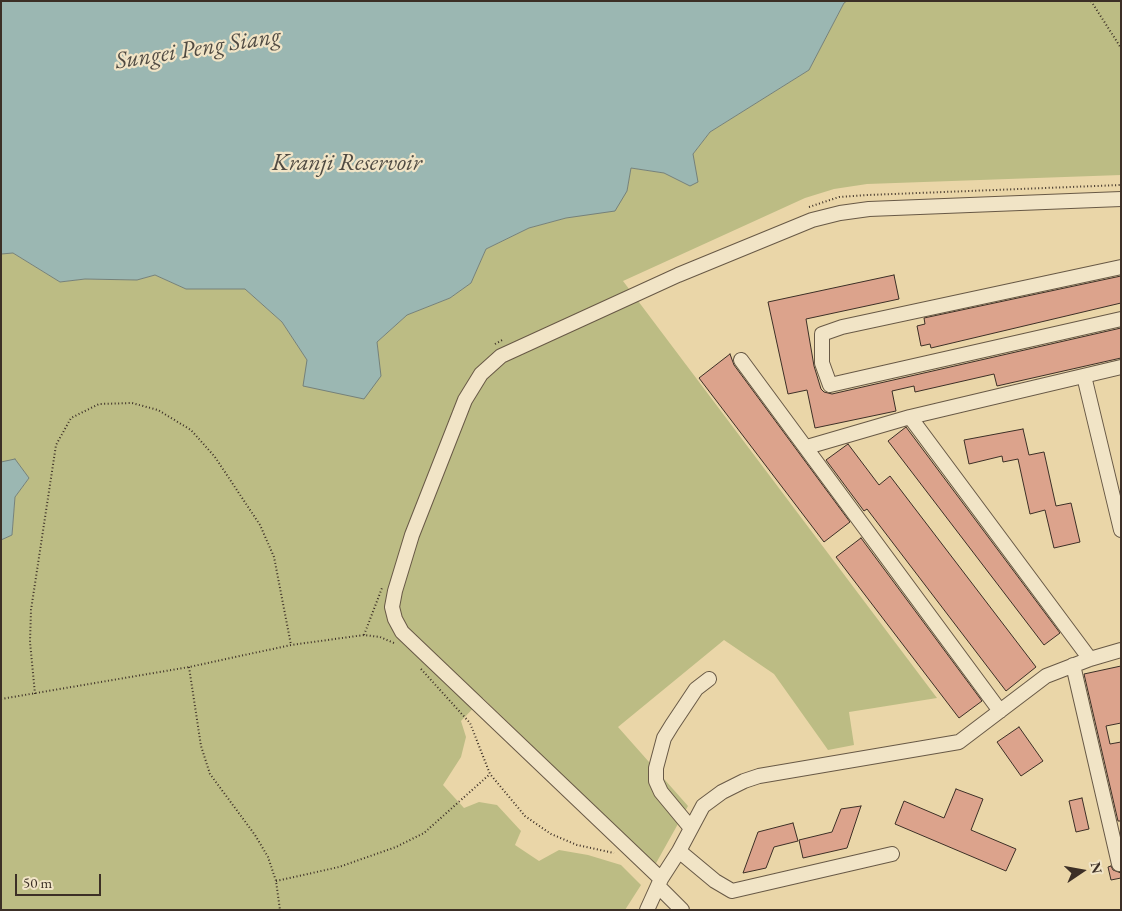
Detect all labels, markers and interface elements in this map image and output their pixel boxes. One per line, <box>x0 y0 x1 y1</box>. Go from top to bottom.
water label: Sungei Peng Siang <box>113 22 283 76</box>
water label: Kranji Reservoir <box>272 149 422 177</box>
north arrow <box>1057 846 1107 896</box>
text: N <box>1087 860 1107 875</box>
scale bar <box>18 864 104 896</box>
text: 50 m <box>23 873 52 892</box>

